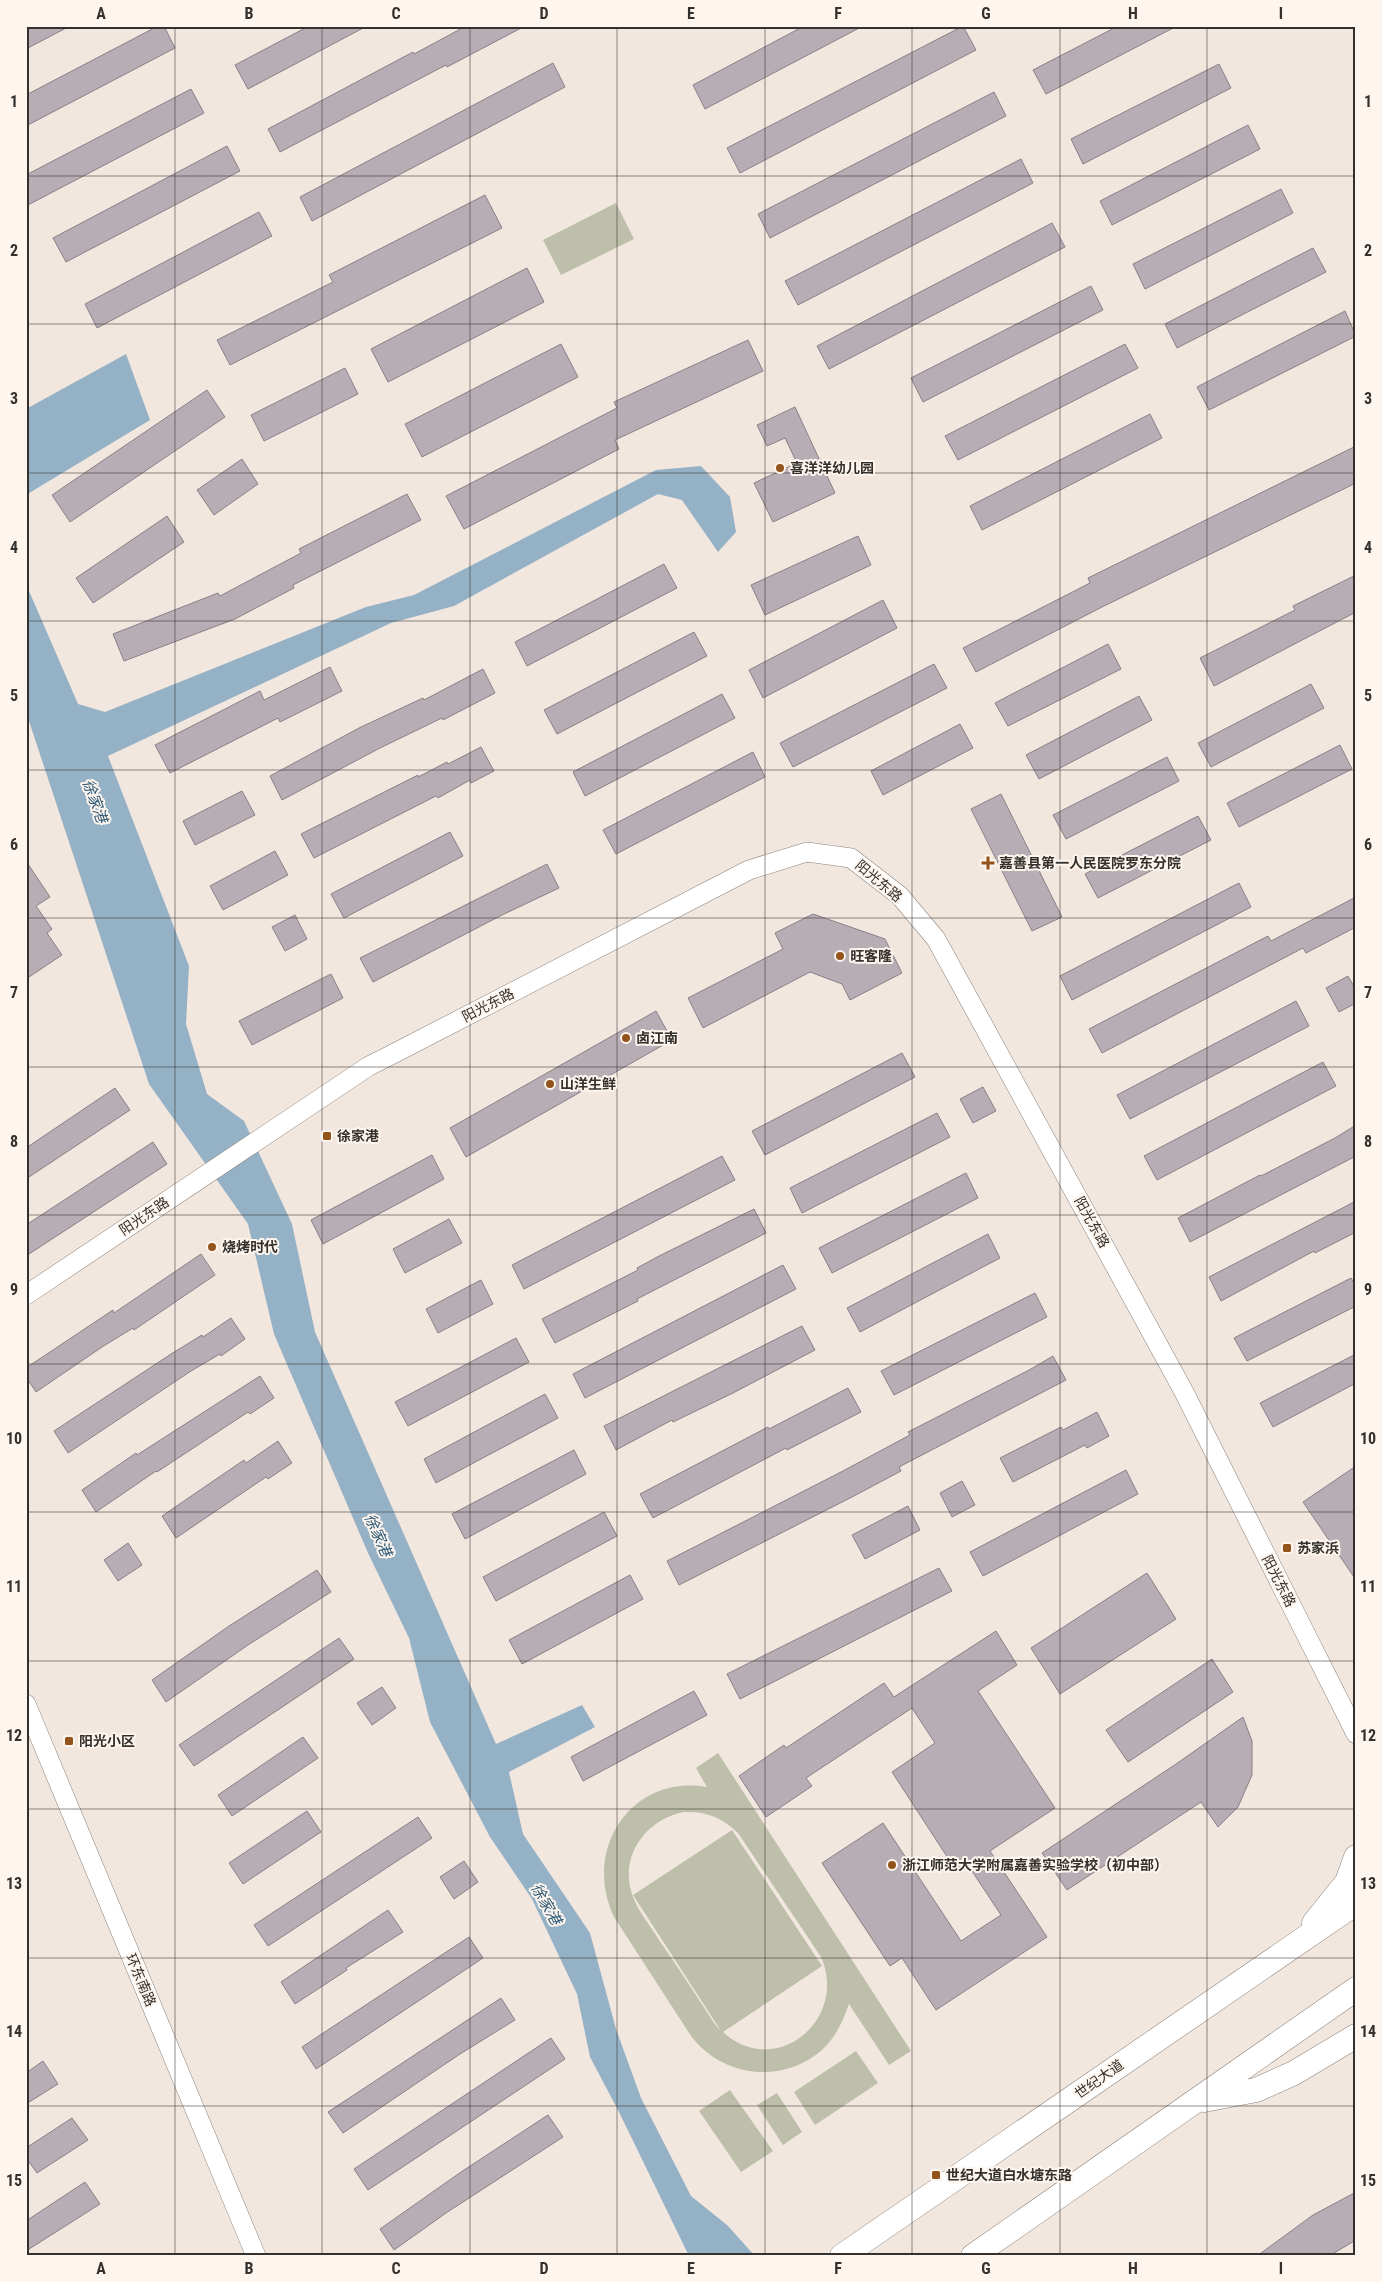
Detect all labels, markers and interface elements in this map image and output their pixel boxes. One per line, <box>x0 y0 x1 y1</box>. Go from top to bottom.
text: A <box>96 4 106 23</box>
text: B <box>245 4 254 23</box>
text: C <box>391 4 401 23</box>
text: D <box>539 4 549 23</box>
text: E <box>687 4 695 23</box>
text: F <box>834 4 842 23</box>
text: G <box>981 4 991 23</box>
text: H <box>1128 4 1138 23</box>
text: I <box>1279 4 1283 23</box>
text: 1 <box>10 92 18 111</box>
text: 1 <box>1364 92 1372 111</box>
text: 2 <box>10 241 18 260</box>
text: 2 <box>1364 241 1372 260</box>
text: 3 <box>10 389 18 408</box>
text: 3 <box>1364 389 1372 408</box>
place label: 喜洋洋幼儿园 <box>790 460 874 476</box>
marker: 喜洋洋幼儿园 <box>774 462 786 474</box>
text: 4 <box>10 538 18 557</box>
text: 4 <box>1364 538 1372 557</box>
text: 5 <box>10 686 18 705</box>
text: 5 <box>1364 686 1372 705</box>
water label: 徐家港 <box>79 777 112 827</box>
text: 6 <box>10 835 18 854</box>
text: 6 <box>1364 835 1372 854</box>
place label: 嘉善县第一人民医院罗东分院 <box>999 855 1181 871</box>
marker: 嘉善县第一人民医院罗东分院 <box>981 856 995 870</box>
street label: 阳光东路 <box>852 857 906 905</box>
place label: 旺客隆 <box>850 948 892 964</box>
marker: 旺客隆 <box>834 950 846 962</box>
text: 7 <box>10 983 18 1002</box>
text: 7 <box>1364 983 1372 1002</box>
street label: 阳光东路 <box>459 985 517 1025</box>
place label: 卤江南 <box>636 1030 678 1046</box>
marker: 卤江南 <box>620 1032 632 1044</box>
place label: 山洋生鲜 <box>560 1076 616 1092</box>
marker: 山洋生鲜 <box>544 1078 556 1090</box>
place label: 徐家港 <box>337 1128 379 1144</box>
marker: 徐家港 <box>321 1130 333 1142</box>
text: 8 <box>10 1132 18 1151</box>
text: 8 <box>1364 1132 1372 1151</box>
street label: 阳光东路 <box>116 1194 172 1238</box>
street label: 阳光东路 <box>1071 1194 1113 1250</box>
place label: 烧烤时代 <box>222 1239 278 1255</box>
marker: 烧烤时代 <box>206 1241 218 1253</box>
text: 9 <box>10 1280 18 1299</box>
text: 9 <box>1364 1280 1372 1299</box>
text: 10 <box>6 1429 22 1448</box>
text: 10 <box>1360 1429 1376 1448</box>
water label: 徐家港 <box>361 1511 396 1561</box>
place label: 苏家浜 <box>1297 1540 1339 1556</box>
marker: 苏家浜 <box>1281 1542 1293 1554</box>
street label: 阳光东路 <box>1259 1552 1299 1610</box>
text: 11 <box>6 1577 22 1596</box>
text: 11 <box>1360 1577 1376 1596</box>
text: 12 <box>6 1726 22 1745</box>
text: 12 <box>1360 1726 1376 1745</box>
place label: 阳光小区 <box>79 1733 135 1749</box>
marker: 阳光小区 <box>63 1735 75 1747</box>
place label: 浙江师范大学附属嘉善实验学校（初中部） <box>902 1857 1168 1873</box>
marker: 浙江师范大学附属嘉善实验学校（初中部） <box>886 1859 898 1871</box>
text: 13 <box>6 1874 22 1893</box>
text: 13 <box>1360 1874 1376 1893</box>
water label: 徐家港 <box>527 1880 566 1930</box>
street label: 环东南路 <box>123 1951 159 2009</box>
text: 14 <box>6 2022 22 2041</box>
text: 14 <box>1360 2022 1376 2041</box>
street label: 世纪大道 <box>1071 2056 1127 2102</box>
place label: 世纪大道白水塘东路 <box>946 2167 1072 2183</box>
marker: 世纪大道白水塘东路 <box>930 2169 942 2181</box>
text: 15 <box>6 2171 22 2190</box>
text: 15 <box>1360 2171 1376 2190</box>
text: A <box>96 2259 106 2278</box>
text: B <box>245 2259 254 2278</box>
text: C <box>391 2259 401 2278</box>
text: D <box>539 2259 549 2278</box>
text: E <box>687 2259 695 2278</box>
text: F <box>834 2259 842 2278</box>
text: G <box>981 2259 991 2278</box>
text: H <box>1128 2259 1138 2278</box>
text: I <box>1279 2259 1283 2278</box>

